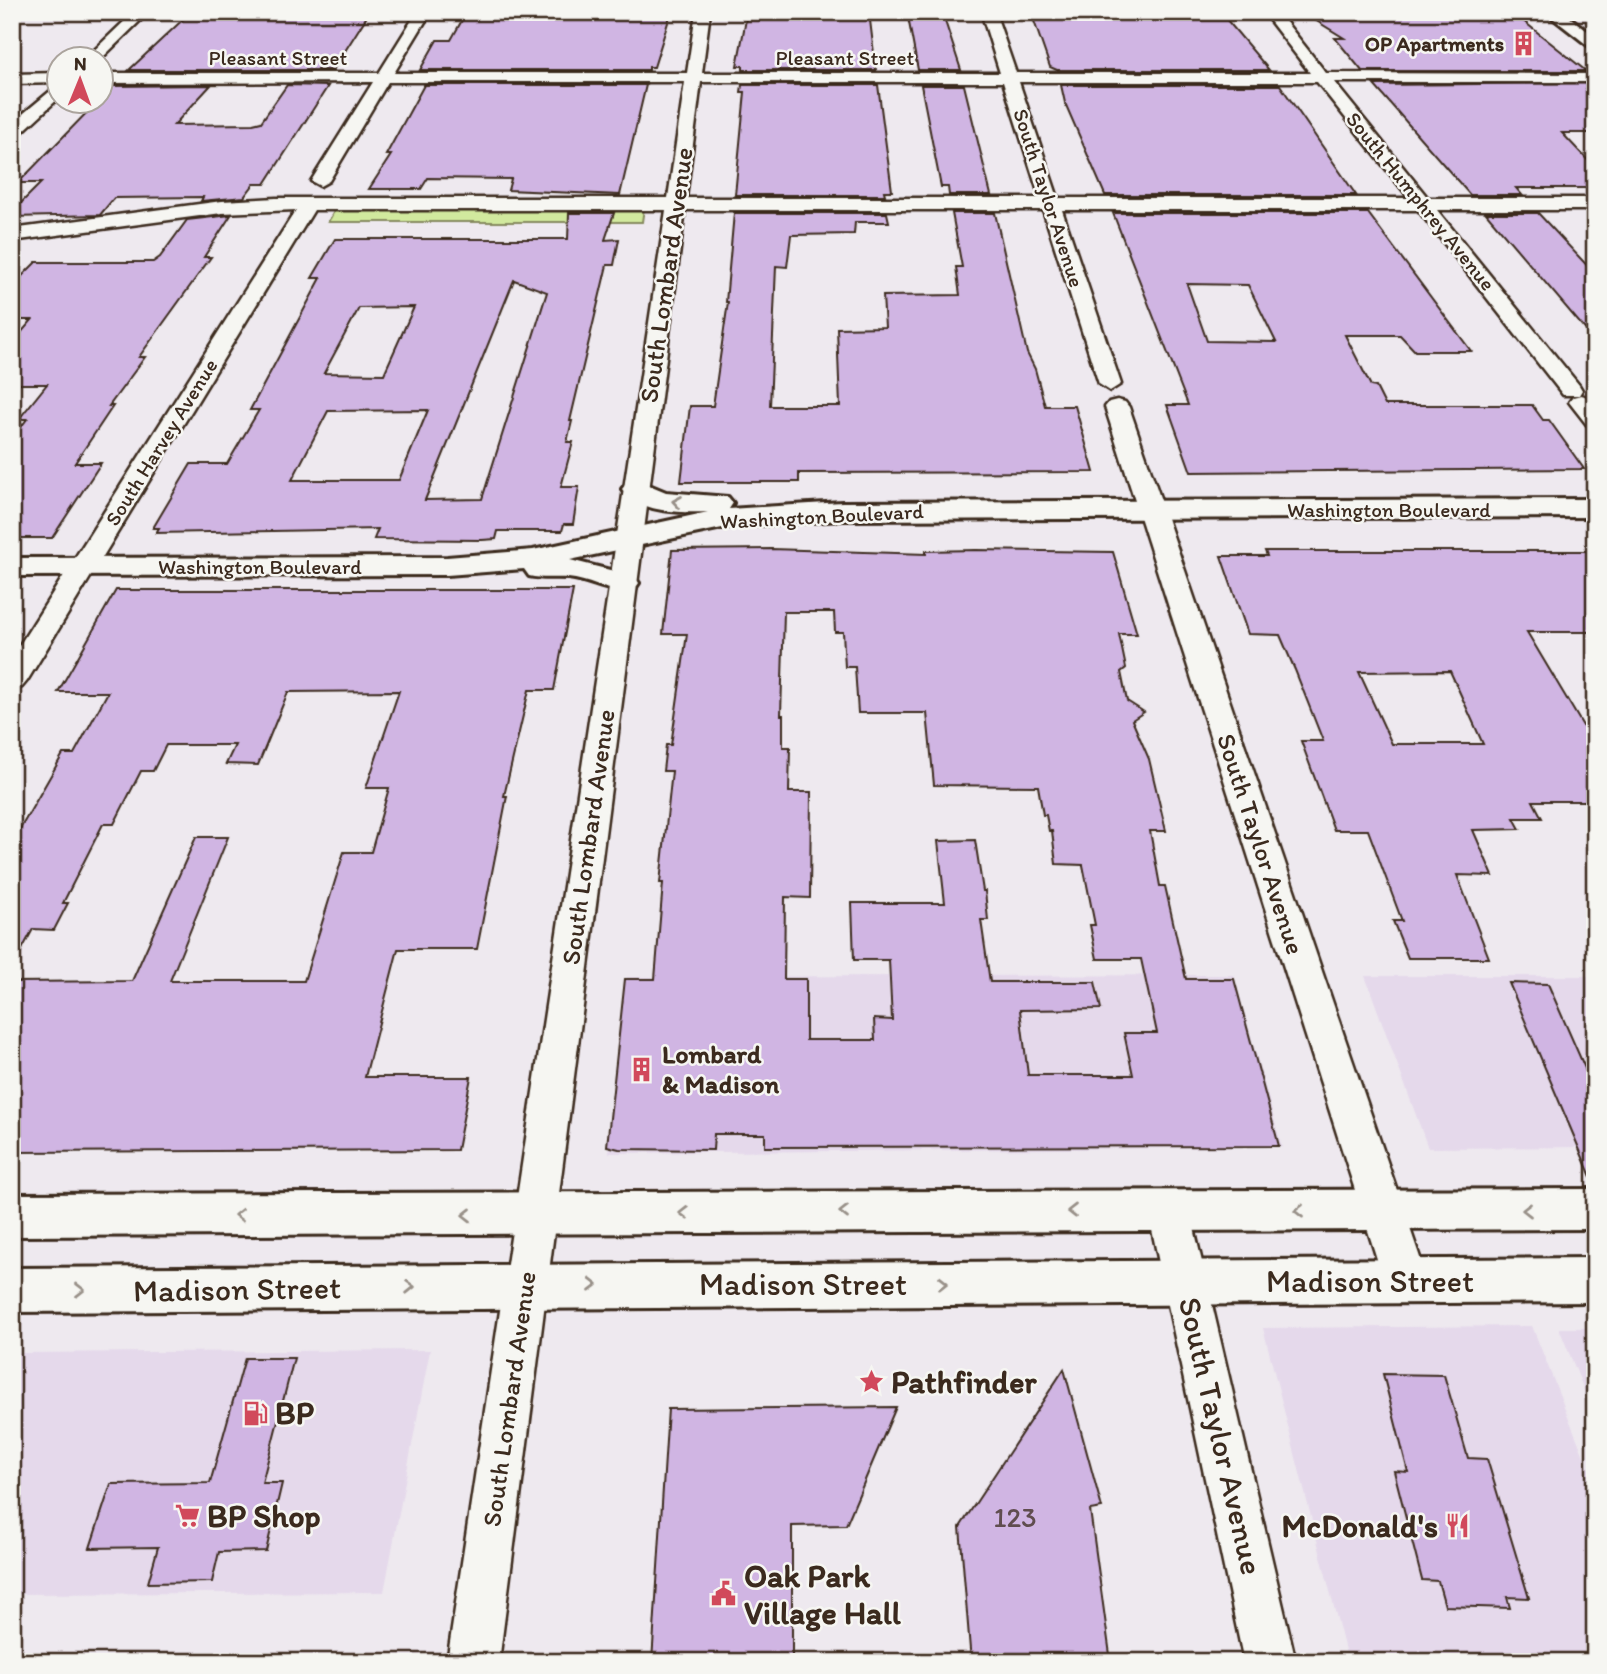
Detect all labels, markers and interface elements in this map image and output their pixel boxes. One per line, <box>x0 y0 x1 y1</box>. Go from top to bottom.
building icon: OP Apartments <box>1510 29 1538 57</box>
place label: OP Apartments <box>1365 31 1504 57</box>
street label: Pleasant Street <box>209 45 348 70</box>
street label: Pleasant Street <box>776 45 915 70</box>
north arrow <box>46 46 116 116</box>
text: N <box>74 52 87 75</box>
street label: South Taylor Avenue <box>1008 106 1090 290</box>
street label: South Humphrey Avenue <box>1341 107 1501 295</box>
street label: South Lombard Avenue <box>632 145 700 405</box>
street label: South Harvey Avenue <box>99 354 223 530</box>
one-way arrow <box>671 495 682 510</box>
street label: Washington Boulevard <box>1287 497 1491 522</box>
street label: Washington Boulevard <box>720 498 925 534</box>
street label: Washington Boulevard <box>158 554 362 579</box>
street label: South Lombard Avenue <box>554 707 622 967</box>
street label: South Taylor Avenue <box>1210 730 1312 958</box>
place label: Lombard & Madison <box>662 1038 779 1100</box>
building icon: Lombard & Madison <box>628 1055 656 1083</box>
one-way arrow <box>1521 1202 1531 1218</box>
one-way arrow <box>1066 1203 1076 1219</box>
one-way arrow <box>1293 1203 1304 1219</box>
one-way arrow <box>838 1204 849 1220</box>
one-way arrow <box>678 1205 689 1221</box>
one-way arrow <box>233 1207 244 1223</box>
one-way arrow <box>461 1207 471 1223</box>
street label: Madison Street <box>1266 1262 1474 1300</box>
street label: Madison Street <box>699 1265 907 1303</box>
street label: Madison Street <box>133 1268 341 1310</box>
street label: South Lombard Avenue <box>475 1269 543 1529</box>
one-way arrow <box>939 1275 949 1291</box>
one-way arrow <box>589 1277 599 1293</box>
one-way arrow <box>405 1279 416 1294</box>
one-way arrow <box>76 1282 86 1298</box>
street label: South Taylor Avenue <box>1171 1294 1271 1578</box>
place label: Pathfinder <box>891 1363 1037 1401</box>
place icon: Pathfinder <box>857 1368 885 1396</box>
place label: BP <box>275 1394 315 1432</box>
fuel station icon: BP <box>241 1399 269 1427</box>
place label: BP Shop <box>207 1497 321 1535</box>
house number: 123 <box>994 1500 1036 1534</box>
supermarket icon: BP Shop <box>173 1502 201 1530</box>
place label: McDonald's <box>1281 1507 1438 1545</box>
restaurant icon: McDonald's <box>1444 1512 1472 1540</box>
place label: Oak Park Village Hall <box>744 1557 902 1632</box>
public building icon: Oak Park Village Hall <box>710 1580 738 1608</box>

